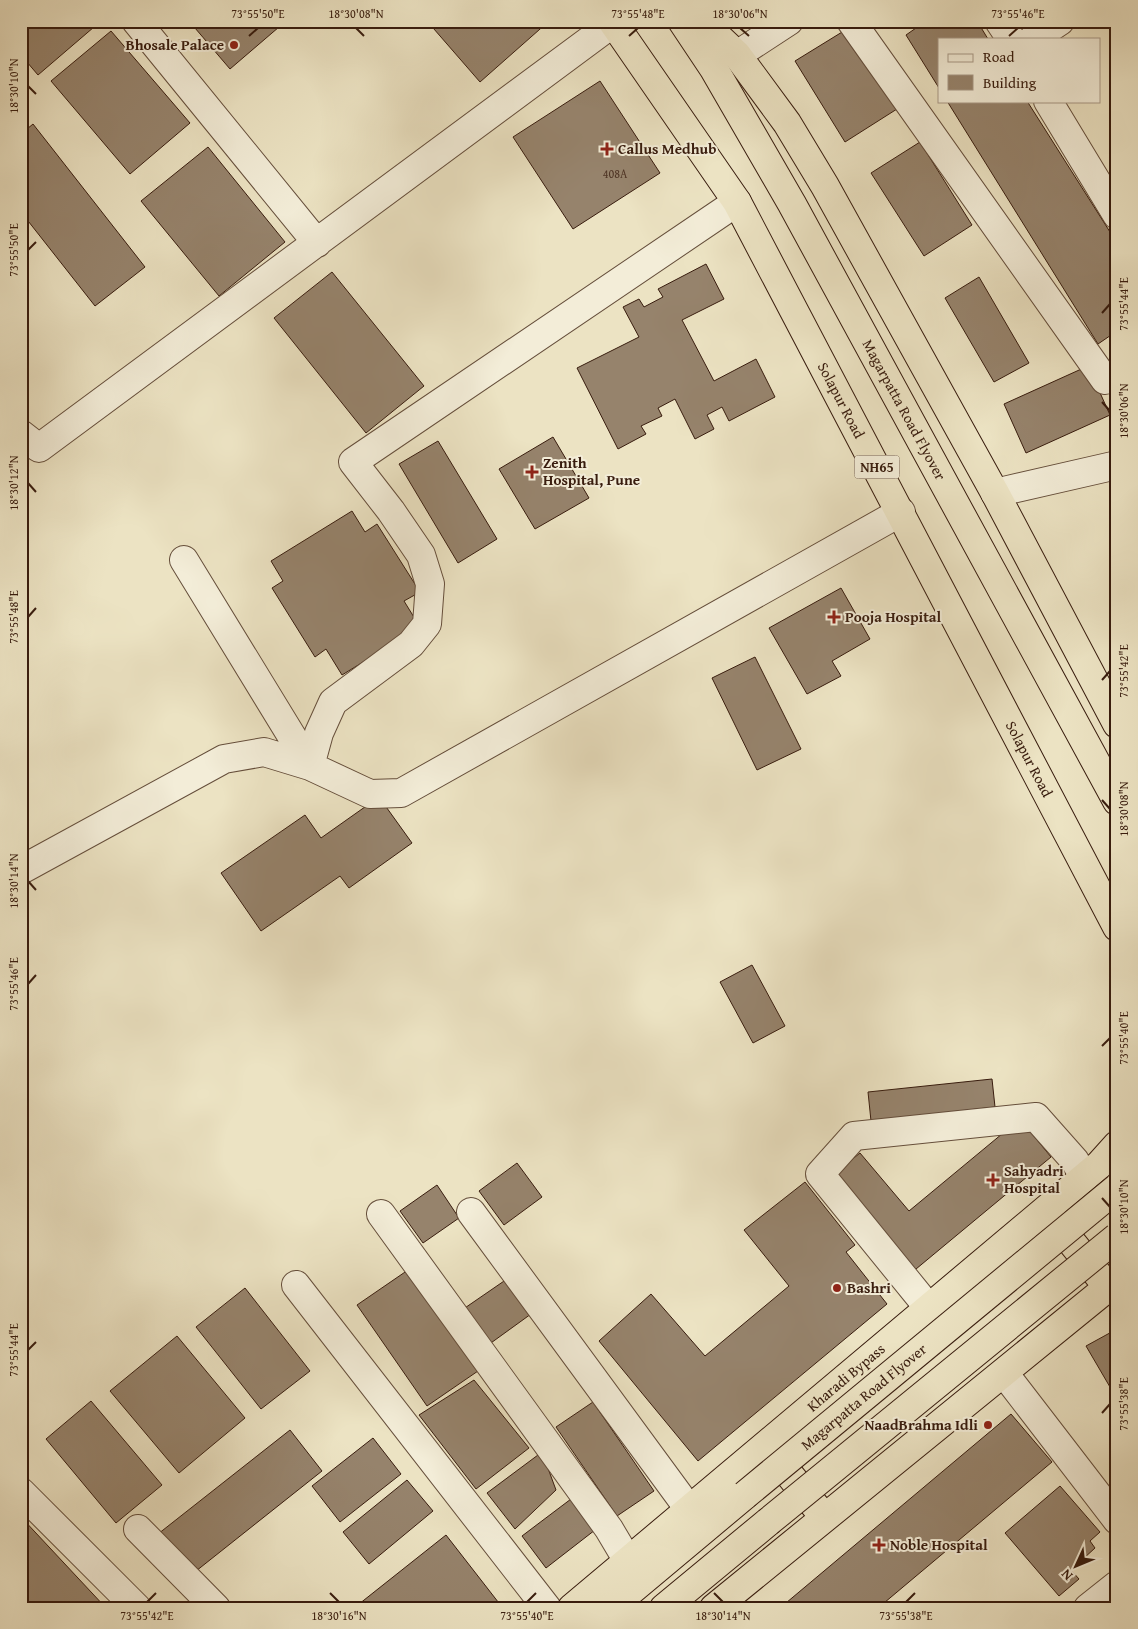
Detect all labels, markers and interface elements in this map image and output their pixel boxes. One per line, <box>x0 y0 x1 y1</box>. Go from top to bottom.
text: 73°55'50"E <box>231 5 285 22</box>
text: 18°30'08"N <box>328 5 384 22</box>
text: 73°55'48"E <box>611 5 665 22</box>
text: 18°30'06"N <box>712 5 768 22</box>
text: 73°55'46"E <box>991 5 1045 22</box>
place label: Bhosale Palace <box>125 34 224 55</box>
legend <box>938 38 1100 102</box>
marker: Bhosale Palace <box>228 39 240 51</box>
text: Road <box>983 46 1014 67</box>
text: 18°30'10"N <box>5 58 22 114</box>
text: Building <box>983 72 1037 93</box>
place label: Callus Medhub <box>618 138 716 159</box>
marker: Callus Medhub <box>600 142 614 156</box>
house number: 408A <box>603 165 628 182</box>
text: 73°55'50"E <box>5 223 22 277</box>
text: 73°55'44"E <box>1115 277 1132 331</box>
street label: Magarpatta Road Flyover <box>858 335 951 484</box>
street label: Solapur Road <box>813 358 870 442</box>
text: 18°30'06"N <box>1115 383 1132 439</box>
place label: Zenith Hospital, Pune <box>543 452 640 490</box>
text: 18°30'12"N <box>5 455 22 511</box>
road number: NH65 <box>854 456 900 478</box>
marker: Zenith Hospital, Pune <box>525 465 539 479</box>
text: 73°55'48"E <box>5 590 22 644</box>
place label: Pooja Hospital <box>845 606 942 627</box>
marker: Pooja Hospital <box>827 610 841 624</box>
text: 73°55'42"E <box>1115 644 1132 698</box>
street label: Solapur Road <box>1001 717 1058 801</box>
text: 18°30'08"N <box>1115 781 1132 837</box>
text: 18°30'14"N <box>5 853 22 909</box>
text: 73°55'46"E <box>5 957 22 1011</box>
text: 73°55'40"E <box>1115 1011 1132 1065</box>
place label: Sahyadri Hospital <box>1004 1160 1064 1198</box>
marker: Sahyadri Hospital <box>986 1173 1000 1187</box>
text: 18°30'10"N <box>1115 1179 1132 1235</box>
place label: Bashri <box>847 1277 891 1298</box>
marker: Bashri <box>831 1282 843 1294</box>
text: 73°55'44"E <box>5 1323 22 1377</box>
street label: Magarpatta Road Flyover <box>796 1338 931 1455</box>
street label: Kharadi Bypass <box>802 1338 889 1416</box>
text: 73°55'38"E <box>1115 1377 1132 1431</box>
place label: NaadBrahma Idli <box>865 1414 978 1435</box>
marker: NaadBrahma Idli <box>982 1419 994 1431</box>
place label: Noble Hospital <box>890 1534 988 1555</box>
marker: Noble Hospital <box>872 1538 886 1552</box>
north arrow <box>1050 1542 1100 1592</box>
text: N <box>1056 1564 1077 1585</box>
text: 73°55'42"E <box>120 1607 174 1624</box>
text: 18°30'16"N <box>311 1607 367 1624</box>
text: 73°55'40"E <box>500 1607 554 1624</box>
text: 18°30'14"N <box>695 1607 751 1624</box>
text: 73°55'38"E <box>879 1607 933 1624</box>

